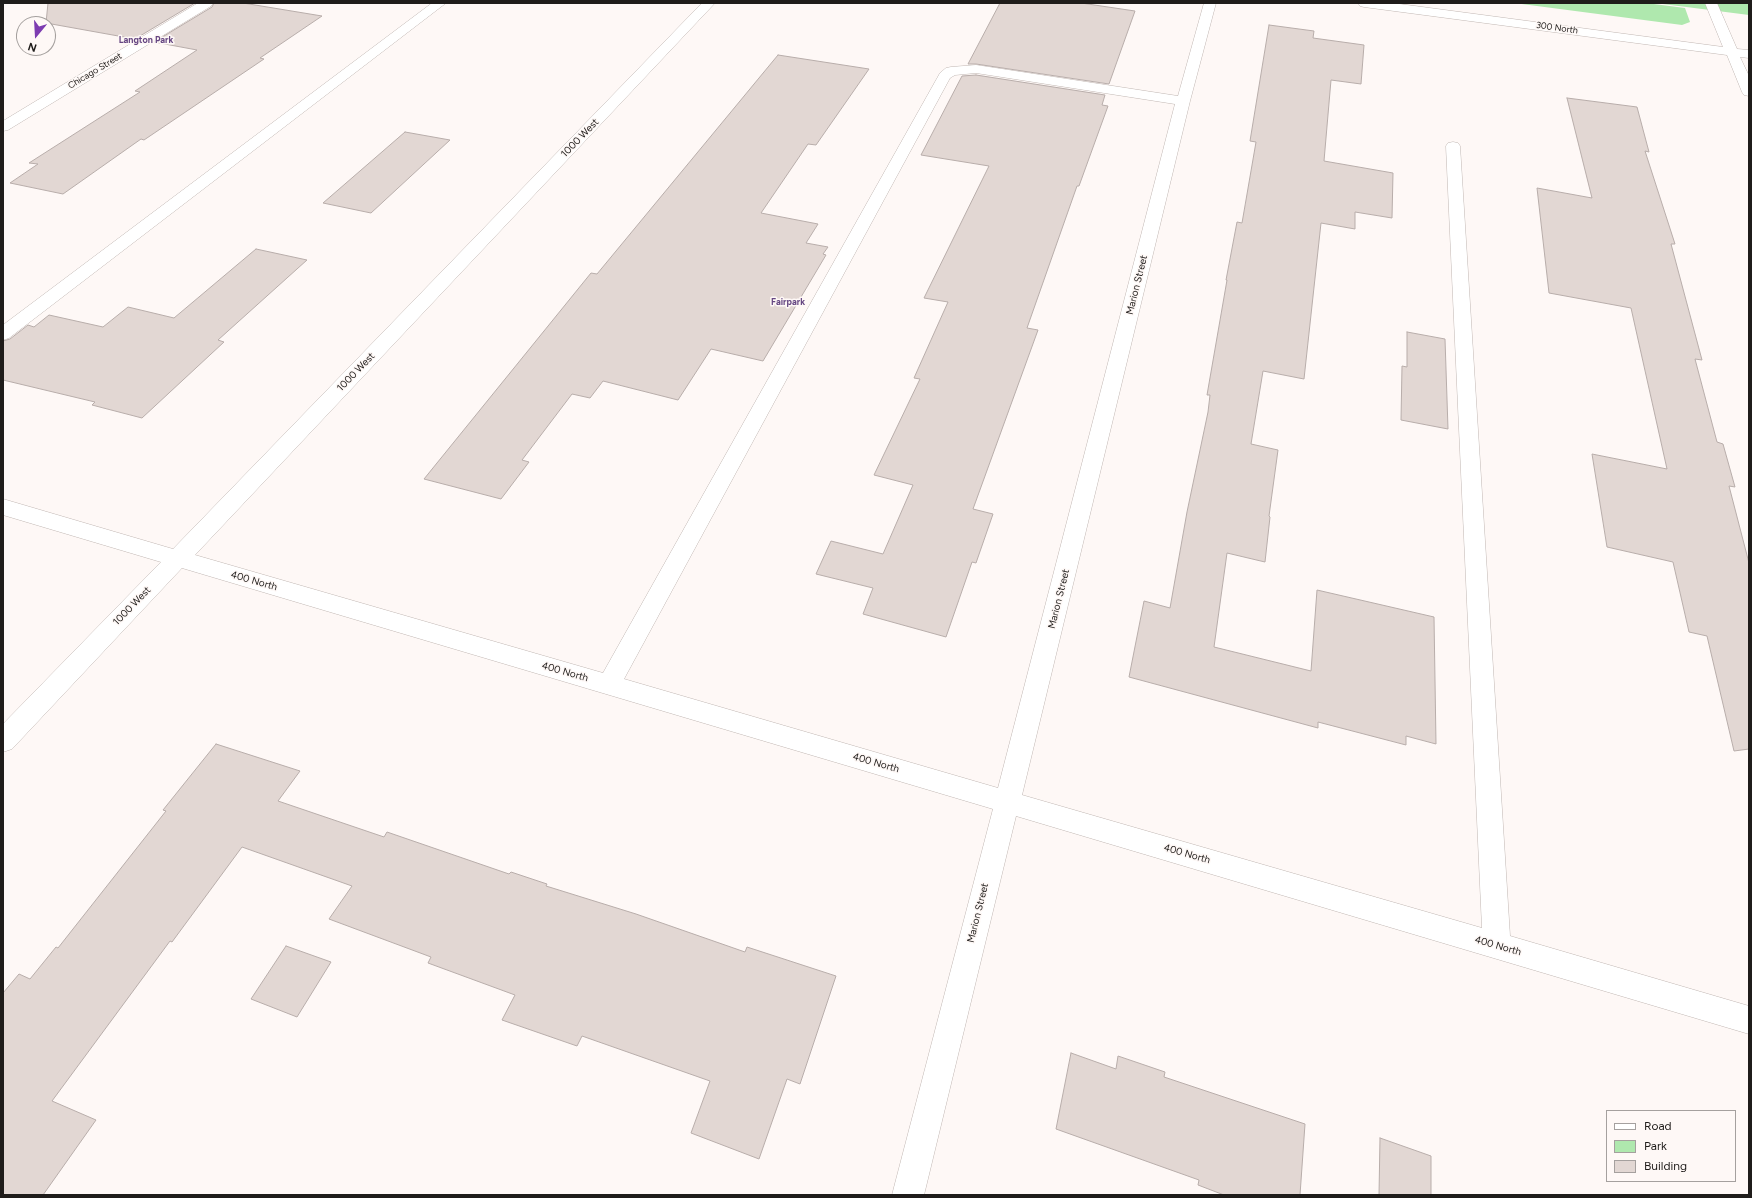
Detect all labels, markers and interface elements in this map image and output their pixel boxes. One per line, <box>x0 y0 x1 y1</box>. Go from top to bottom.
north arrow <box>16 16 56 56</box>
street label: 300 North <box>1535 20 1579 36</box>
district label: Langton Park <box>119 35 173 45</box>
text: N <box>26 39 39 54</box>
street label: Chicago Street <box>66 51 124 91</box>
street label: 1000 West <box>559 116 601 160</box>
street label: Marion Street <box>1124 254 1150 316</box>
district label: Fairpark <box>771 297 805 307</box>
street label: 1000 West <box>335 350 377 394</box>
street label: Marion Street <box>1046 568 1072 630</box>
street label: 400 North <box>229 569 279 593</box>
street label: 1000 West <box>111 584 153 628</box>
street label: 400 North <box>540 660 590 684</box>
street label: 400 North <box>851 751 901 775</box>
street label: 400 North <box>1162 842 1212 866</box>
street label: Marion Street <box>965 882 991 944</box>
street label: 400 North <box>1473 934 1523 958</box>
legend <box>1606 1110 1736 1182</box>
text: Road <box>1644 1119 1672 1133</box>
text: Park <box>1644 1139 1667 1153</box>
text: Building <box>1644 1159 1687 1173</box>

